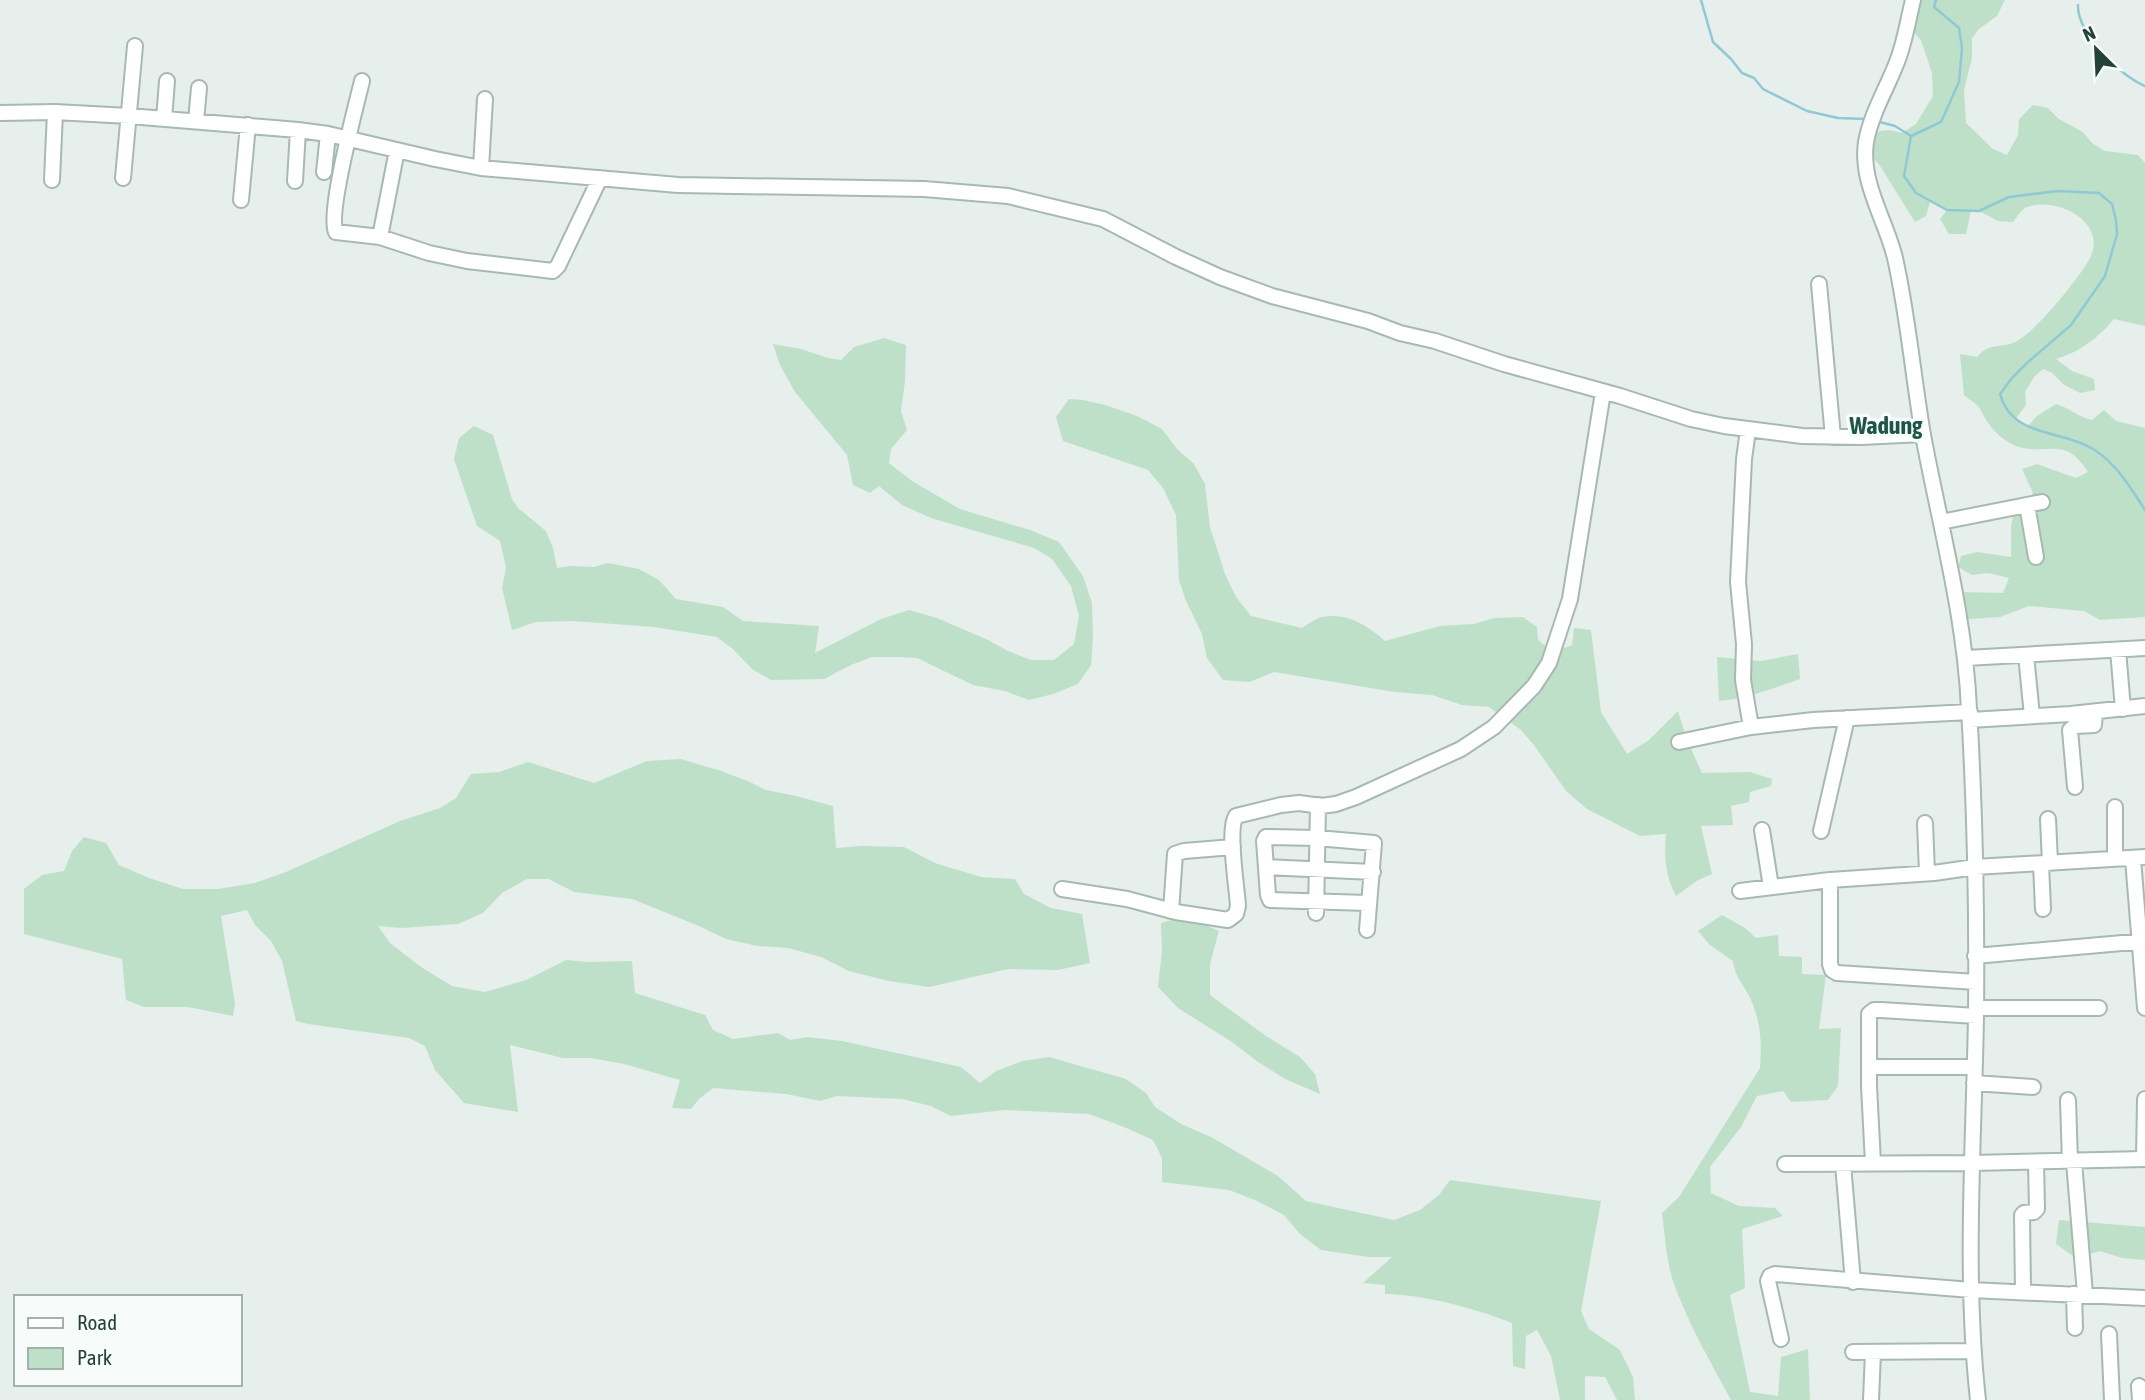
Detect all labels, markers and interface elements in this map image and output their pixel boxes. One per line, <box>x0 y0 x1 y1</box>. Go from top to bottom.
north arrow <box>2061 14 2131 84</box>
text: N <box>2079 21 2099 46</box>
district label: Wadung <box>1849 412 1923 439</box>
legend <box>14 1295 242 1386</box>
text: Road <box>77 1310 117 1334</box>
text: Park <box>77 1345 112 1369</box>

